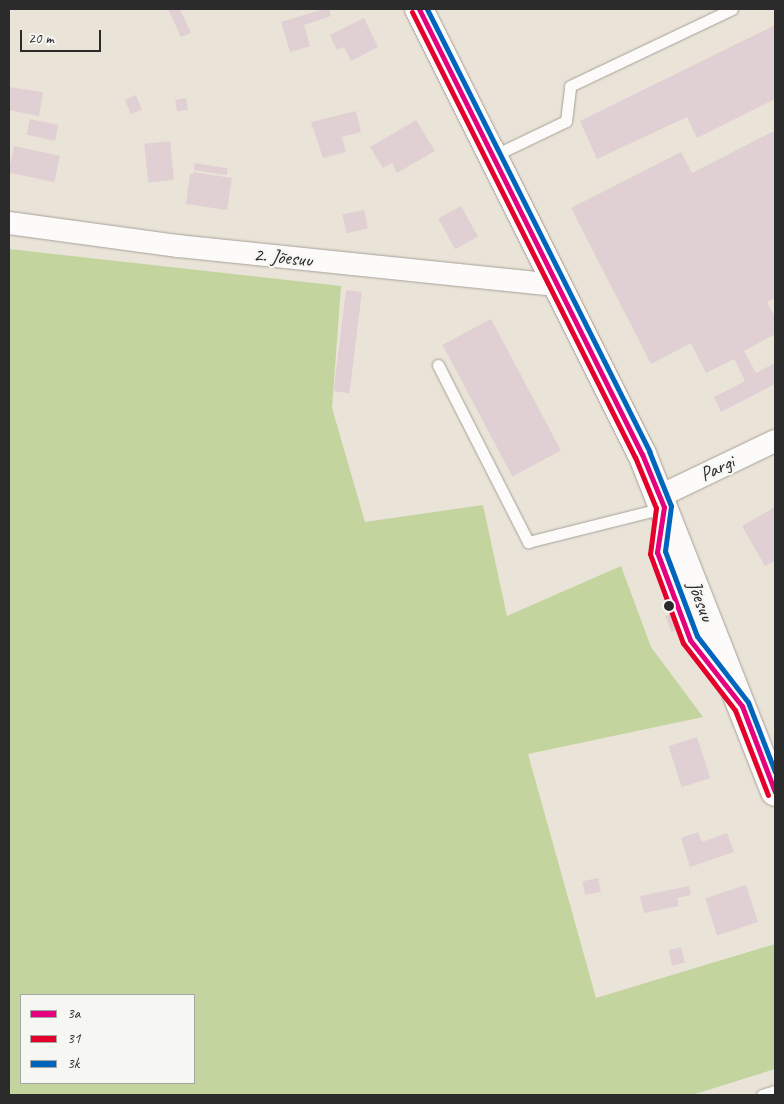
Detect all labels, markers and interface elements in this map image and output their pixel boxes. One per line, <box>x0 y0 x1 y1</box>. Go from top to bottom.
scale bar <box>22 20 104 52</box>
text: 20 m <box>28 29 54 48</box>
street label: 2. Jõesuu <box>252 242 314 272</box>
street label: Pargi <box>696 450 738 486</box>
street label: Jõesuu <box>682 577 720 625</box>
unlabelled marker <box>664 601 674 611</box>
legend <box>20 994 195 1084</box>
text: 3a <box>67 1004 80 1023</box>
text: 31 <box>67 1029 81 1048</box>
text: 3k <box>67 1054 79 1073</box>

